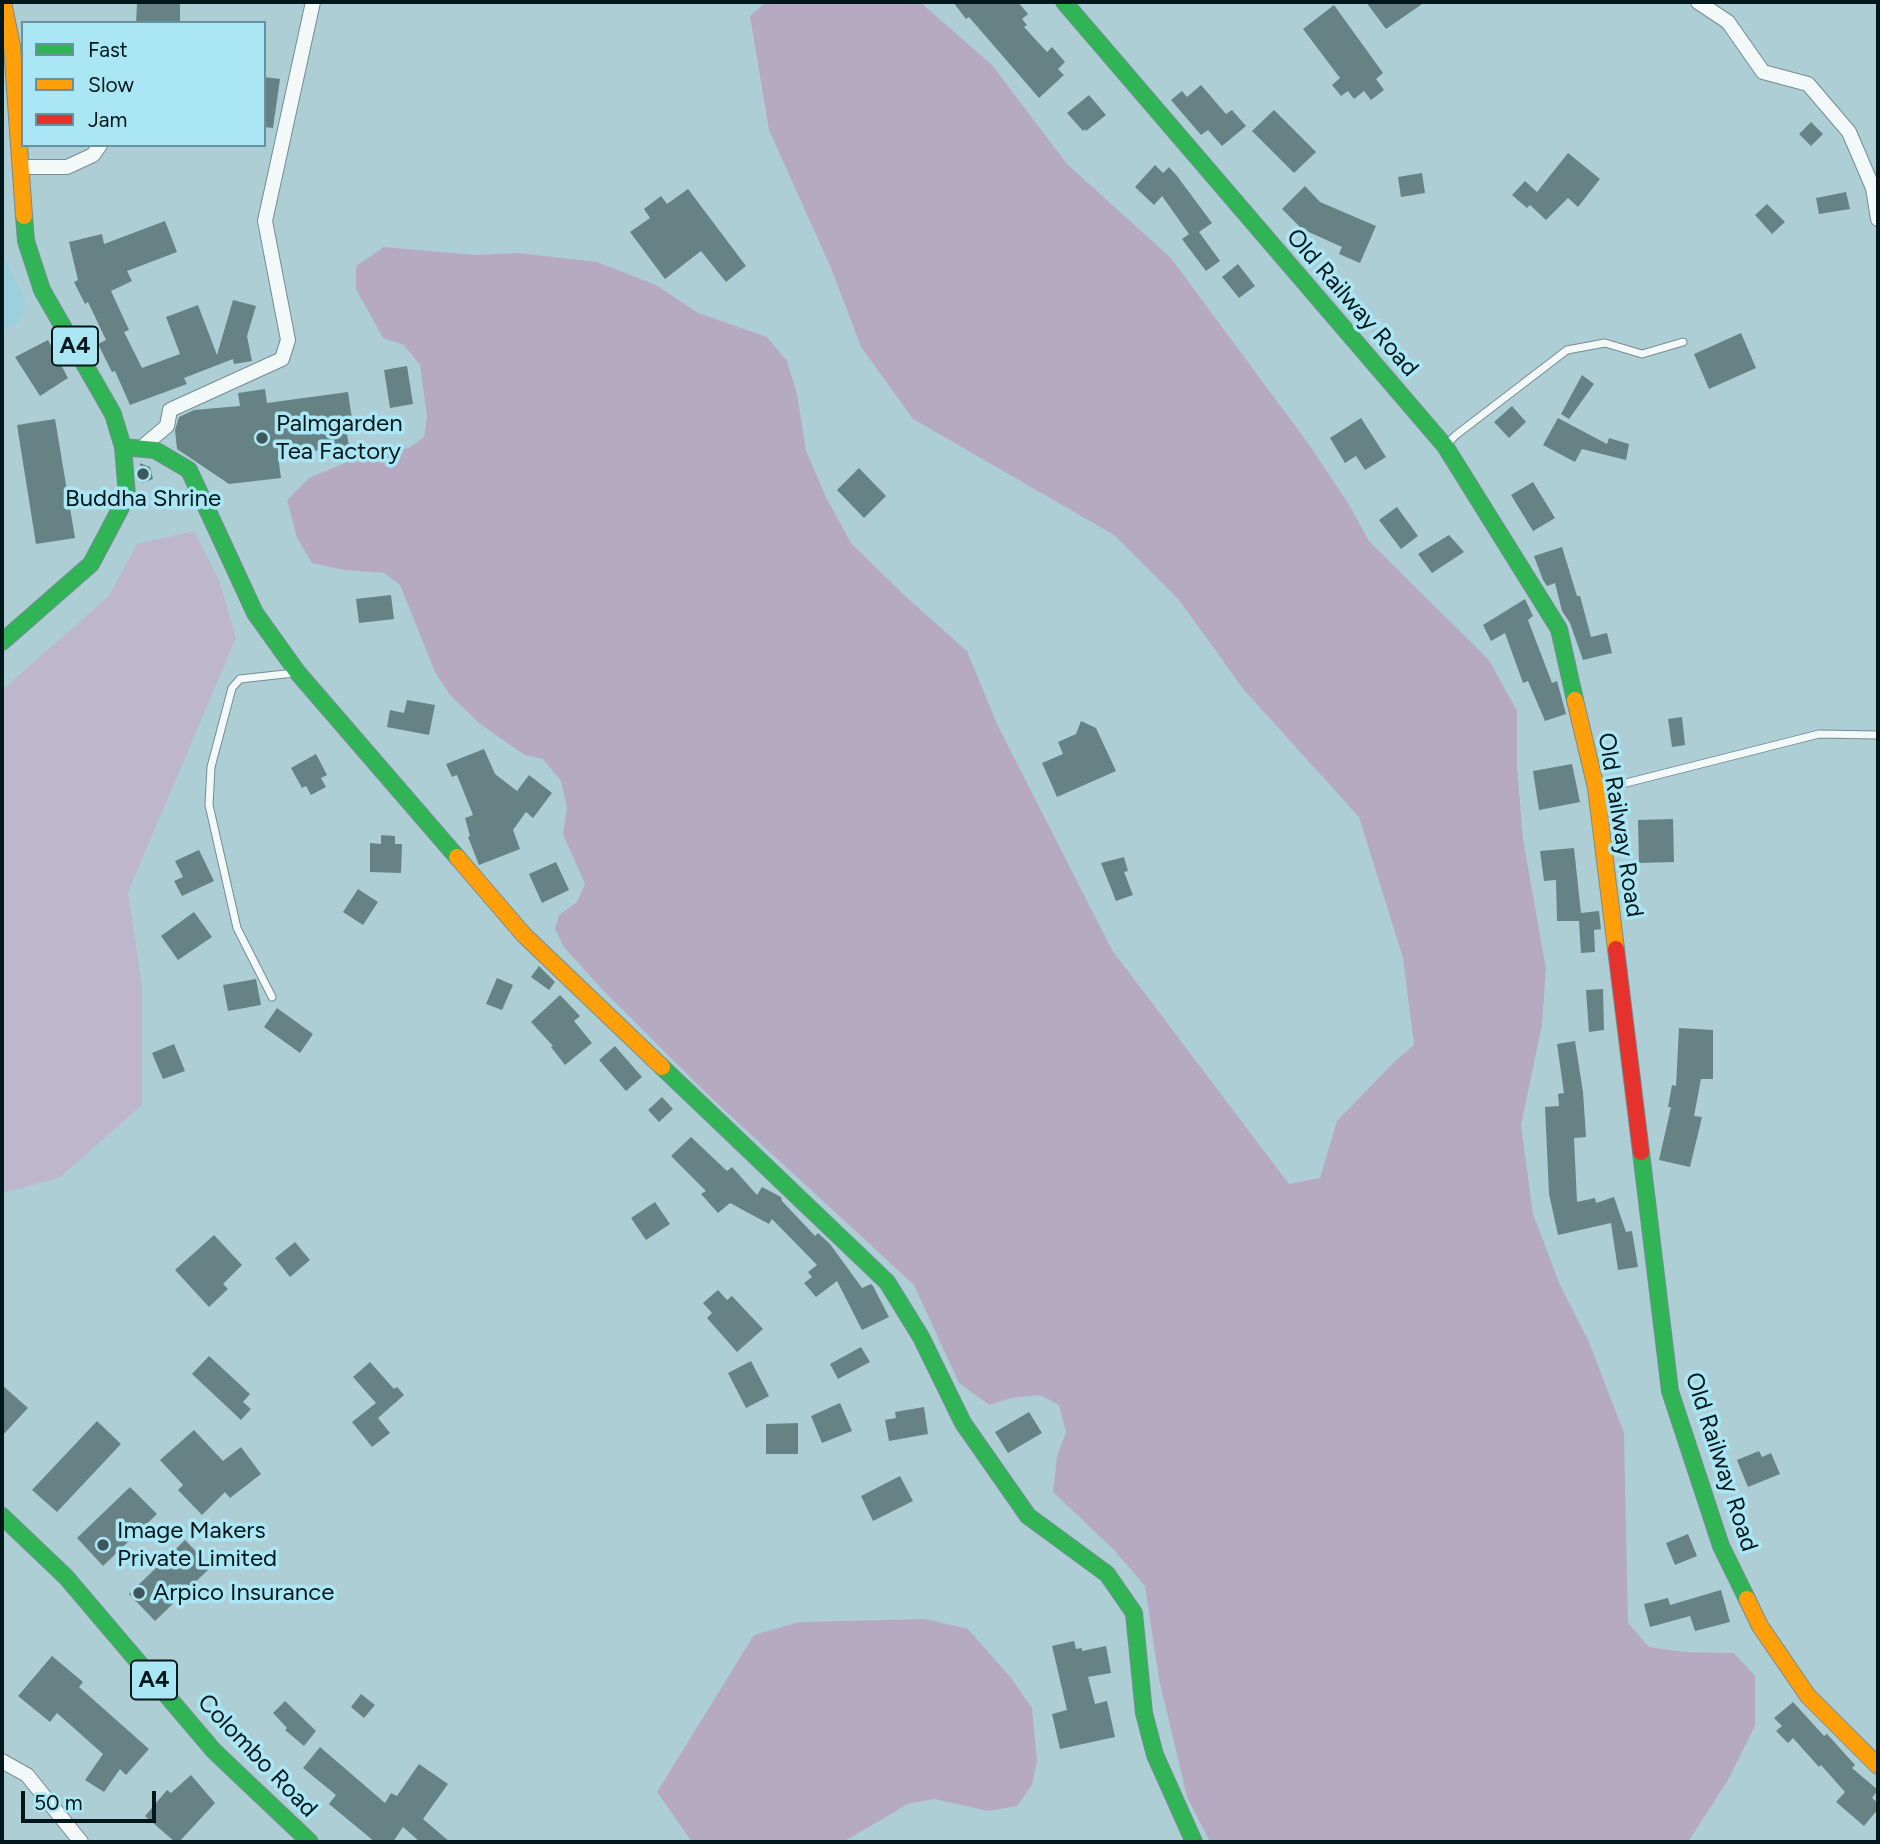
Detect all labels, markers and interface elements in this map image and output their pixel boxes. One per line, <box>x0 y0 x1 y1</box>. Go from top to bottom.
legend <box>21 21 266 147</box>
text: Fast <box>88 37 128 62</box>
text: Slow <box>88 72 134 97</box>
text: Jam <box>88 107 127 132</box>
street label: Old Railway Road <box>1280 223 1424 383</box>
road number: A4 <box>52 326 98 366</box>
place label: Palmgarden Tea Factory <box>276 410 403 466</box>
marker: Palmgarden Tea Factory <box>254 430 270 446</box>
marker: Buddha Shrine <box>135 466 151 482</box>
place label: Buddha Shrine <box>65 485 221 513</box>
street label: Old Railway Road <box>1591 731 1649 919</box>
street label: Old Railway Road <box>1679 1369 1763 1555</box>
place label: Image Makers Private Limited <box>117 1517 277 1573</box>
marker: Image Makers Private Limited <box>95 1537 111 1553</box>
place label: Arpico Insurance <box>153 1579 334 1607</box>
marker: Arpico Insurance <box>131 1585 147 1601</box>
road number: A4 <box>131 1660 177 1700</box>
street label: Colombo Road <box>191 1688 323 1824</box>
scale bar <box>24 1778 159 1822</box>
text: 50 m <box>34 1790 83 1815</box>

